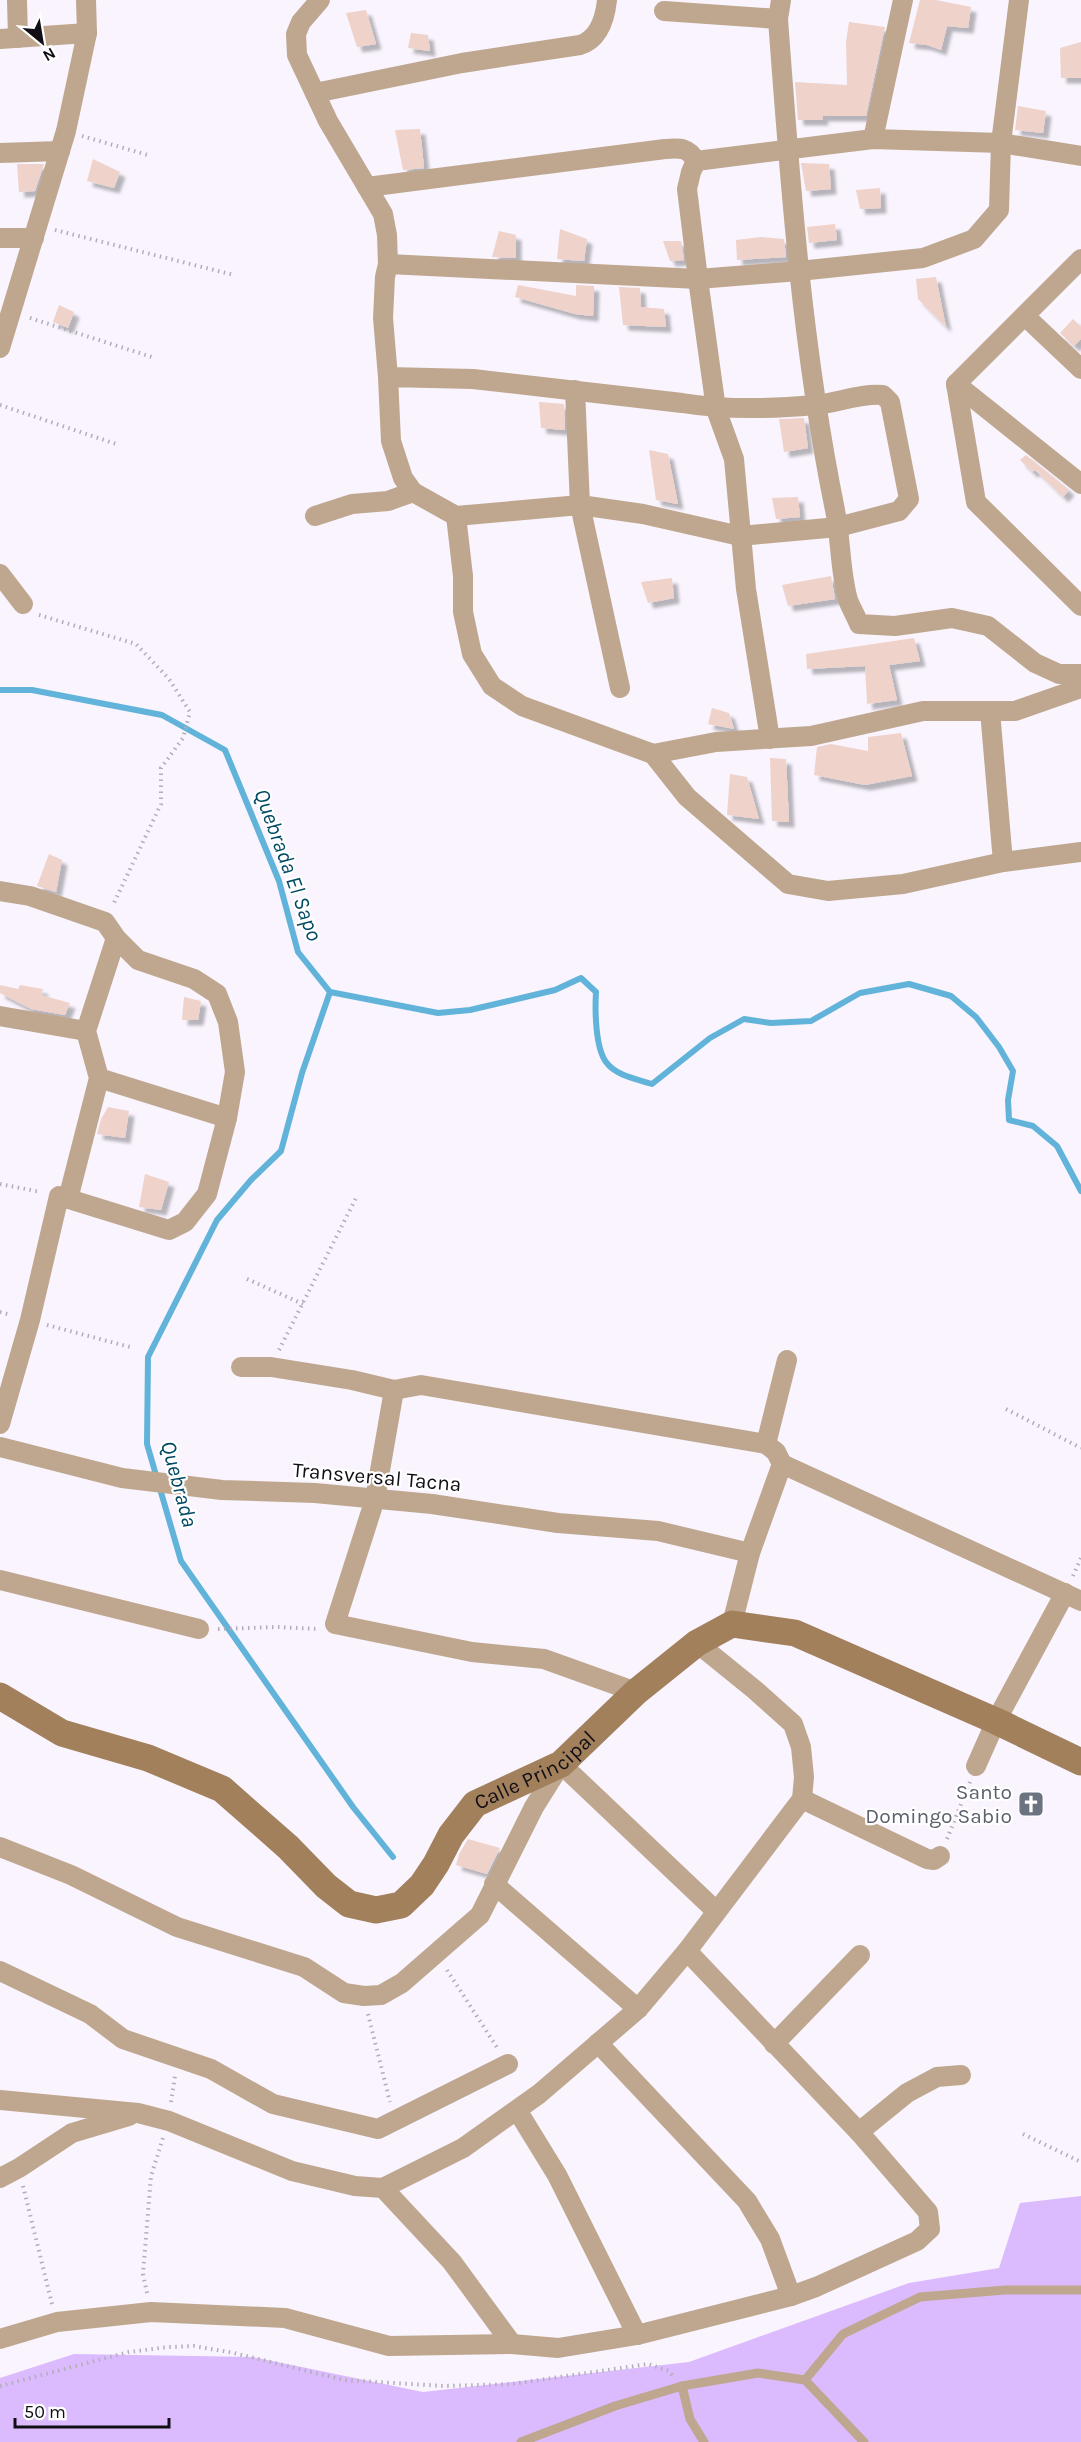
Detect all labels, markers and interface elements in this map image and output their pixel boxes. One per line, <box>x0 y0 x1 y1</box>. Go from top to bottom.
north arrow <box>12 12 72 72</box>
text: N <box>40 43 59 66</box>
water label: Quebrada El Sapo <box>248 785 328 945</box>
water label: Quebrada <box>155 1438 203 1530</box>
street label: Transversal Tacna <box>292 1458 462 1496</box>
street label: Calle Principal <box>471 1726 600 1815</box>
place label: Santo Domingo Sabio <box>865 1780 1012 1828</box>
church icon: Santo Domingo Sabio <box>1016 1789 1046 1819</box>
scale bar <box>15 2391 170 2429</box>
text: 50 m <box>24 2401 66 2423</box>

